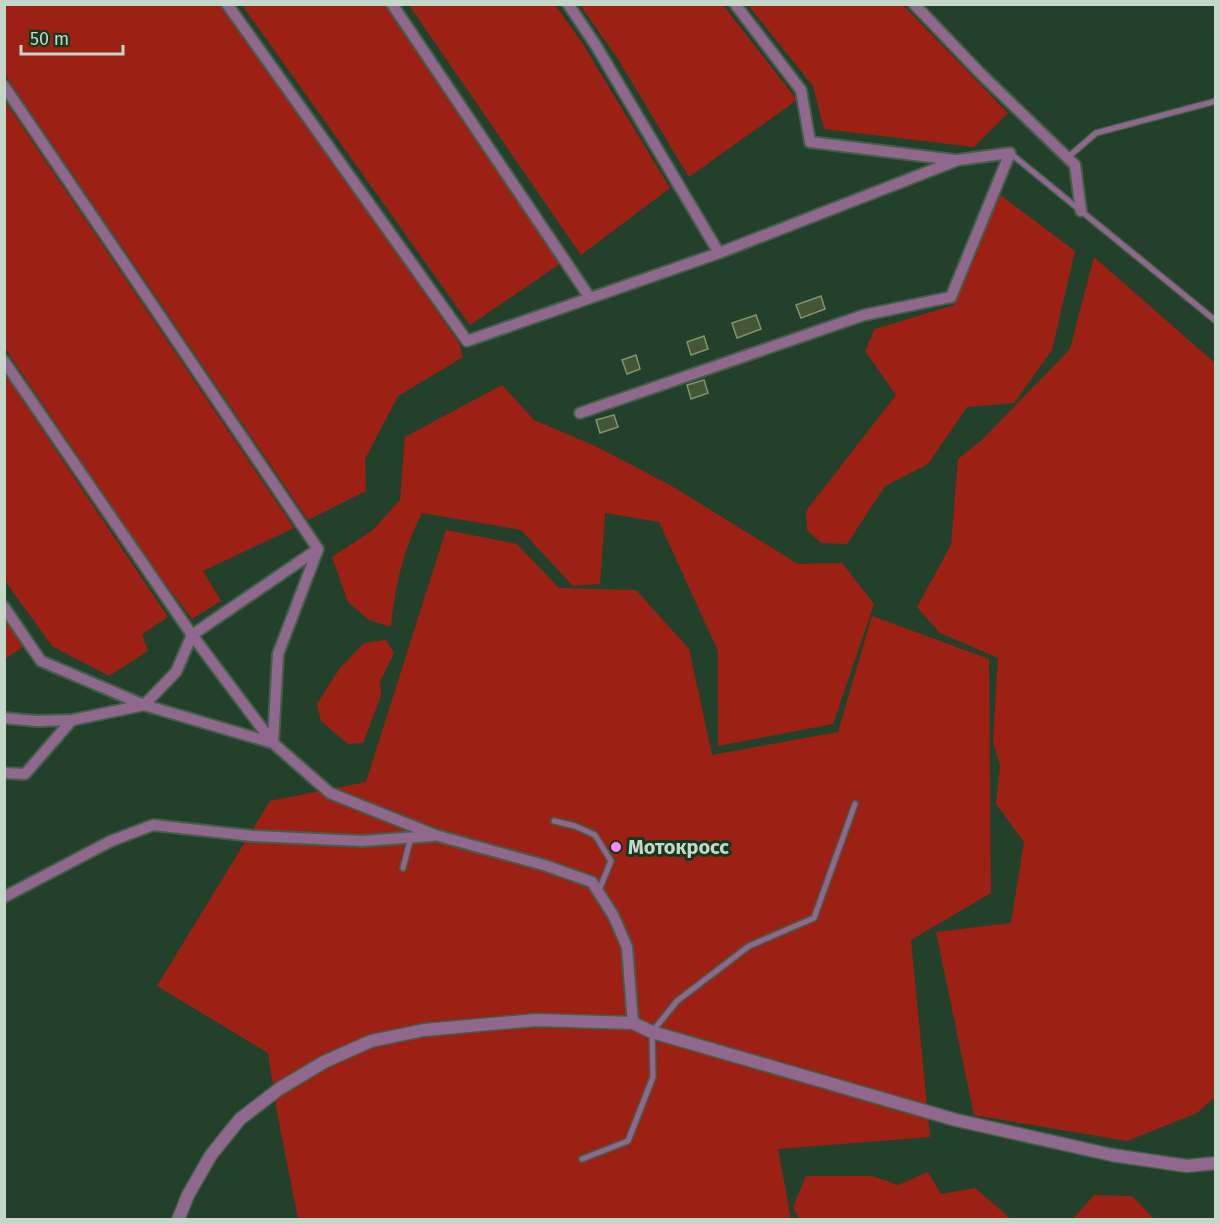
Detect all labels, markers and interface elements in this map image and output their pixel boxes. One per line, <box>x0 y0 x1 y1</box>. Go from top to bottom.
scale bar <box>21 18 123 56</box>
text: 50 m <box>30 28 69 50</box>
place label: Мотокросс <box>628 835 729 859</box>
marker: Мотокросс <box>609 840 623 854</box>

